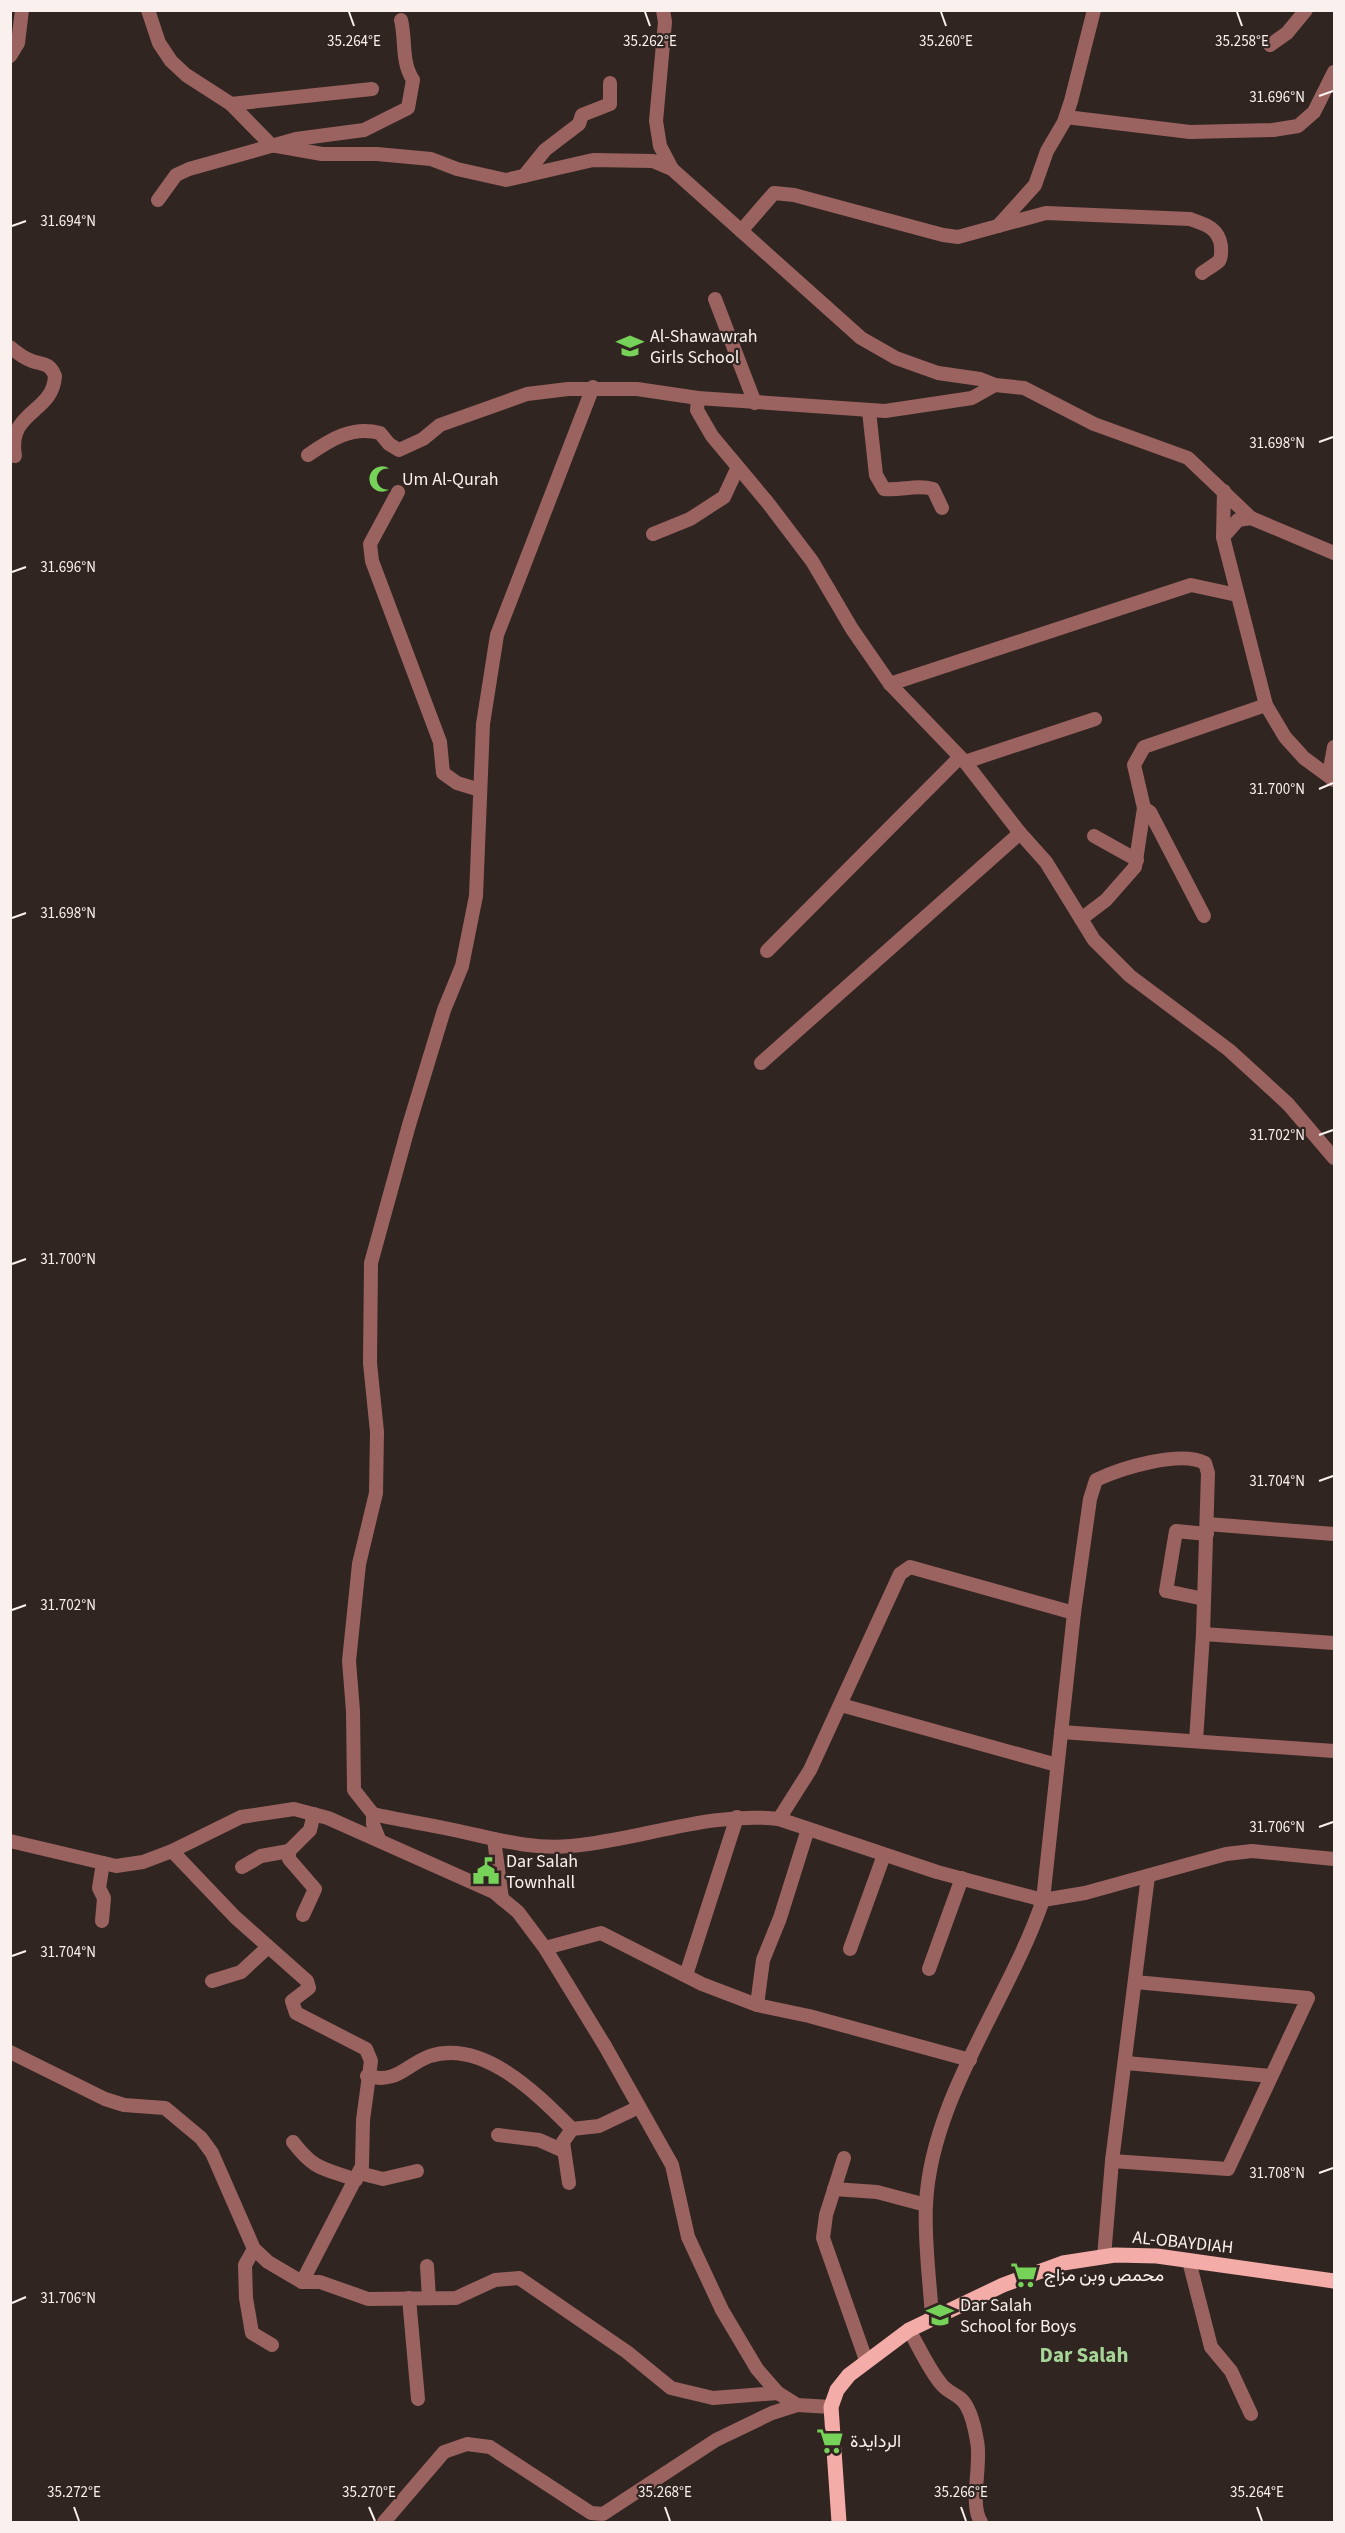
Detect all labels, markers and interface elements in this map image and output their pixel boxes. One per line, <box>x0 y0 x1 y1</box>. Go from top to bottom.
text: 35.264°E <box>327 31 381 52</box>
text: 35.262°E <box>623 31 677 52</box>
text: 35.260°E <box>919 31 973 52</box>
text: 35.258°E <box>1215 31 1269 52</box>
text: 31.696°N <box>1249 87 1305 108</box>
text: 31.694°N <box>40 211 96 232</box>
place label: Al-Shawawrah Girls School <box>650 324 758 370</box>
school or university icon: Al-Shawawrah Girls School <box>615 331 645 361</box>
text: 31.698°N <box>1249 433 1305 454</box>
mosque icon: Um Al-Qurah <box>367 464 397 494</box>
place label: Um Al-Qurah <box>402 467 499 492</box>
text: 31.696°N <box>40 557 96 578</box>
text: 31.700°N <box>1249 779 1305 800</box>
text: 31.698°N <box>40 903 96 924</box>
text: 31.702°N <box>1249 1125 1305 1146</box>
text: 31.700°N <box>40 1249 96 1270</box>
text: 31.704°N <box>1249 1471 1305 1492</box>
text: 31.702°N <box>40 1595 96 1616</box>
text: 31.706°N <box>1249 1817 1305 1838</box>
place label: Dar Salah Townhall <box>506 1849 578 1895</box>
public building icon: Dar Salah Townhall <box>471 1856 501 1886</box>
text: 31.704°N <box>40 1942 96 1963</box>
text: 31.708°N <box>1249 2163 1305 2184</box>
street label: AL-OBAYDIAH <box>1131 2225 1235 2260</box>
supermarket icon: محمص وبن مزاج <box>1009 2260 1039 2290</box>
place label: محمص وبن مزاج <box>1044 2263 1164 2288</box>
text: 31.706°N <box>40 2288 96 2309</box>
place label: Dar Salah School for Boys <box>960 2293 1076 2339</box>
school or university icon: Dar Salah School for Boys <box>925 2300 955 2330</box>
district label: Dar Salah <box>1040 2340 1128 2370</box>
supermarket icon: الردايدة <box>815 2426 845 2456</box>
place label: الردايدة <box>850 2429 901 2454</box>
text: 35.272°E <box>47 2482 101 2503</box>
text: 35.270°E <box>342 2482 396 2503</box>
text: 35.268°E <box>638 2482 692 2503</box>
text: 35.266°E <box>934 2482 988 2503</box>
text: 35.264°E <box>1230 2482 1284 2503</box>

